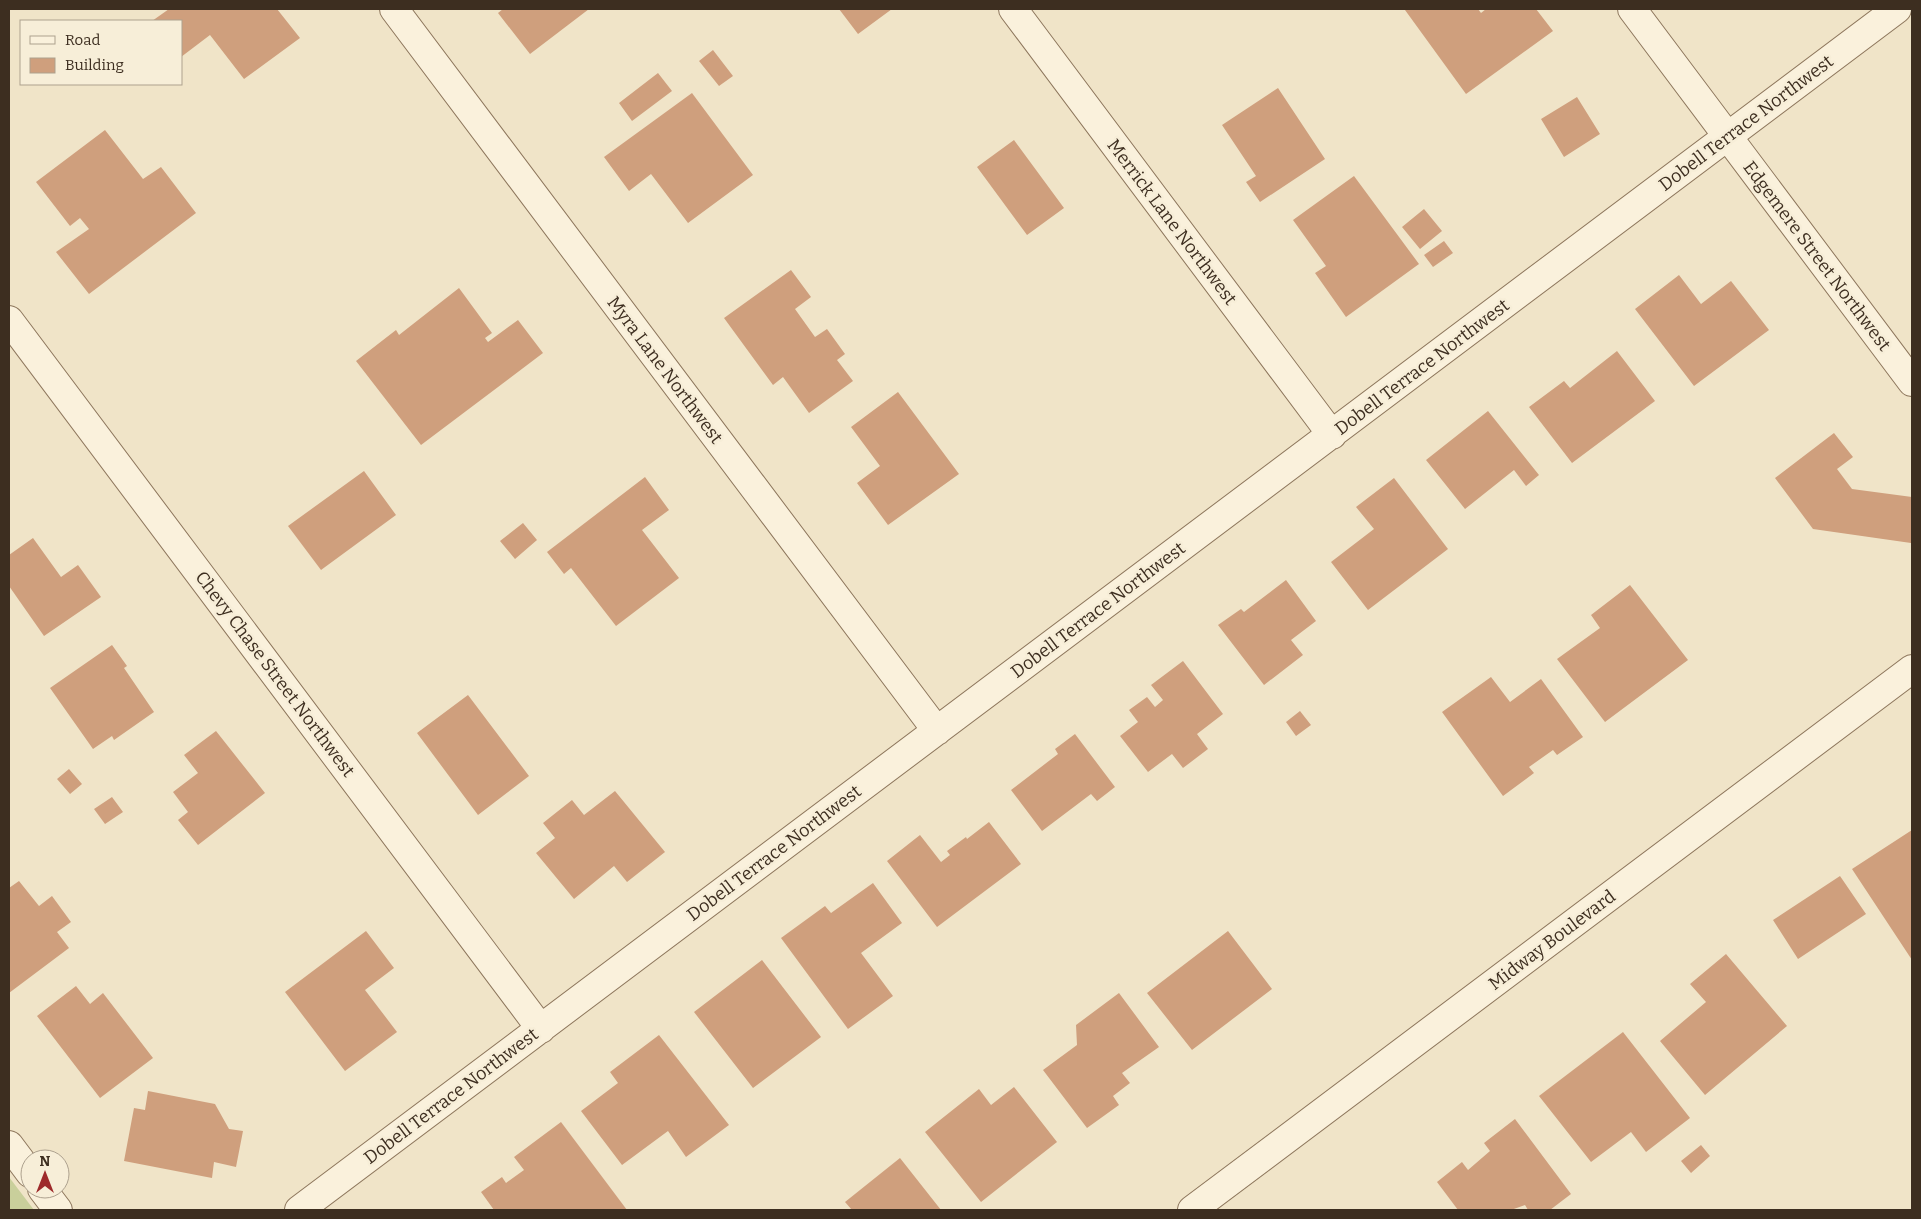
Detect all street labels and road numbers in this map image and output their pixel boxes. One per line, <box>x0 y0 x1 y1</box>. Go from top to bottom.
street label: Dobell Terrace Northwest <box>1655 50 1838 196</box>
street label: Merrick Lane Northwest <box>1102 135 1242 310</box>
street label: Edgemere Street Northwest <box>1738 157 1896 356</box>
street label: Myra Lane Northwest <box>602 292 728 448</box>
street label: Dobell Terrace Northwest <box>1331 294 1514 440</box>
street label: Dobell Terrace Northwest <box>1007 537 1190 683</box>
street label: Chevy Chase Street Northwest <box>190 567 360 782</box>
street label: Dobell Terrace Northwest <box>683 780 866 926</box>
street label: Midway Boulevard <box>1484 885 1620 995</box>
street label: Dobell Terrace Northwest <box>360 1023 543 1169</box>

